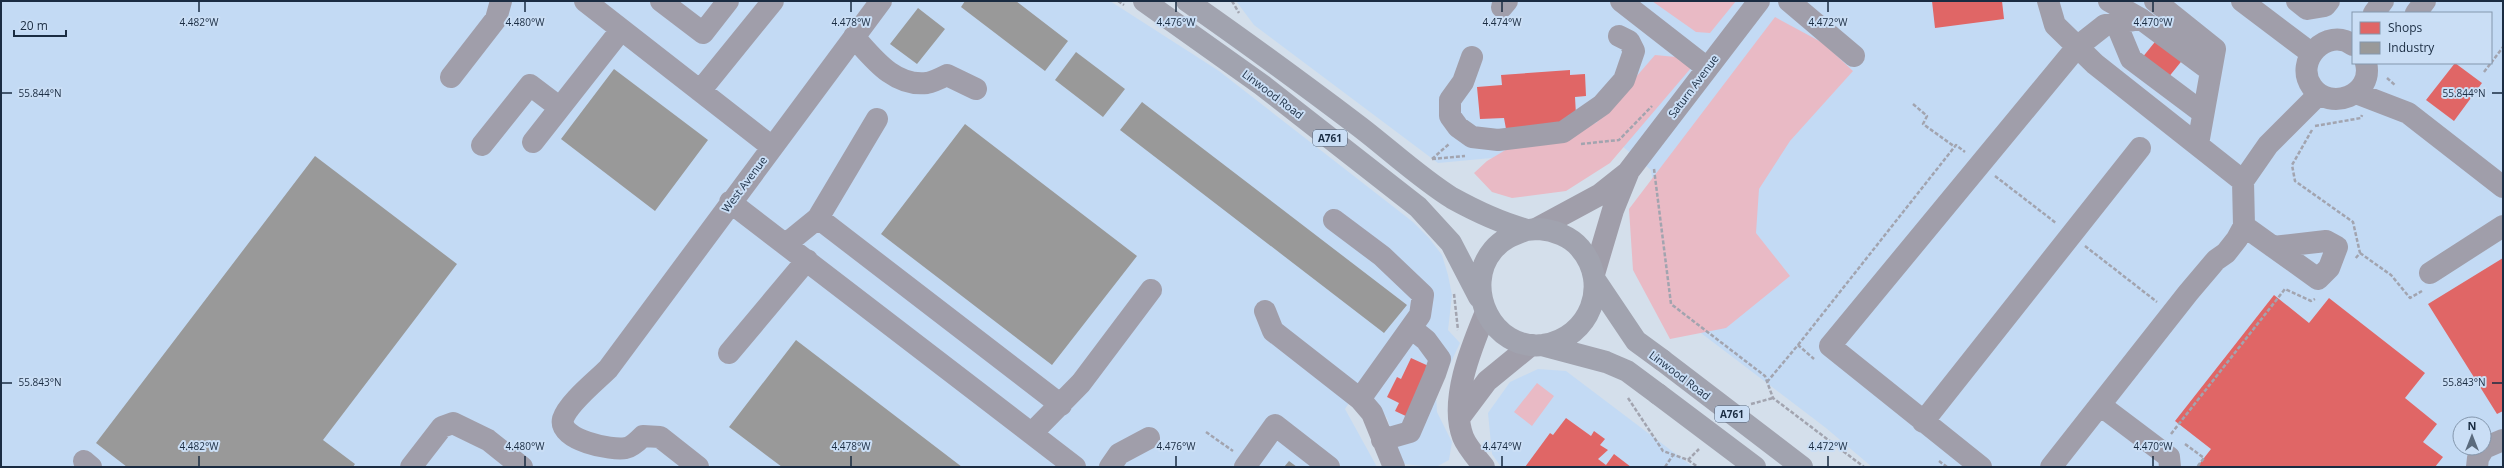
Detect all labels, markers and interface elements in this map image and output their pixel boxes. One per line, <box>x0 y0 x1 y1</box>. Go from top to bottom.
scale bar <box>14 12 66 38</box>
legend <box>2352 12 2492 64</box>
text: 4.482°W <box>179 15 219 29</box>
text: 4.480°W <box>505 15 545 29</box>
text: 4.478°W <box>831 15 871 29</box>
text: 4.476°W <box>1156 15 1196 29</box>
text: 4.474°W <box>1482 15 1522 29</box>
text: 4.472°W <box>1808 15 1848 29</box>
text: 4.470°W <box>2133 15 2173 29</box>
text: 20 m <box>20 17 48 34</box>
text: Shops <box>2388 19 2423 36</box>
text: Industry <box>2388 39 2435 56</box>
street label: Saturn Avenue <box>1664 51 1722 121</box>
street label: Linwood Road <box>1239 66 1307 122</box>
text: 55.844°N <box>18 86 62 100</box>
text: 55.844°N <box>2442 86 2486 100</box>
road number: A761 <box>1313 130 1347 146</box>
street label: West Avenue <box>718 153 770 215</box>
street label: Linwood Road <box>1646 347 1714 403</box>
text: 55.843°N <box>18 375 62 389</box>
text: 55.843°N <box>2442 375 2486 389</box>
road number: A761 <box>1715 406 1749 422</box>
north arrow <box>2452 416 2492 456</box>
text: N <box>2468 418 2476 433</box>
text: 4.482°W <box>179 439 219 453</box>
text: 4.480°W <box>505 439 545 453</box>
text: 4.478°W <box>831 439 871 453</box>
text: 4.476°W <box>1156 439 1196 453</box>
text: 4.474°W <box>1482 439 1522 453</box>
text: 4.472°W <box>1808 439 1848 453</box>
text: 4.470°W <box>2133 439 2173 453</box>

